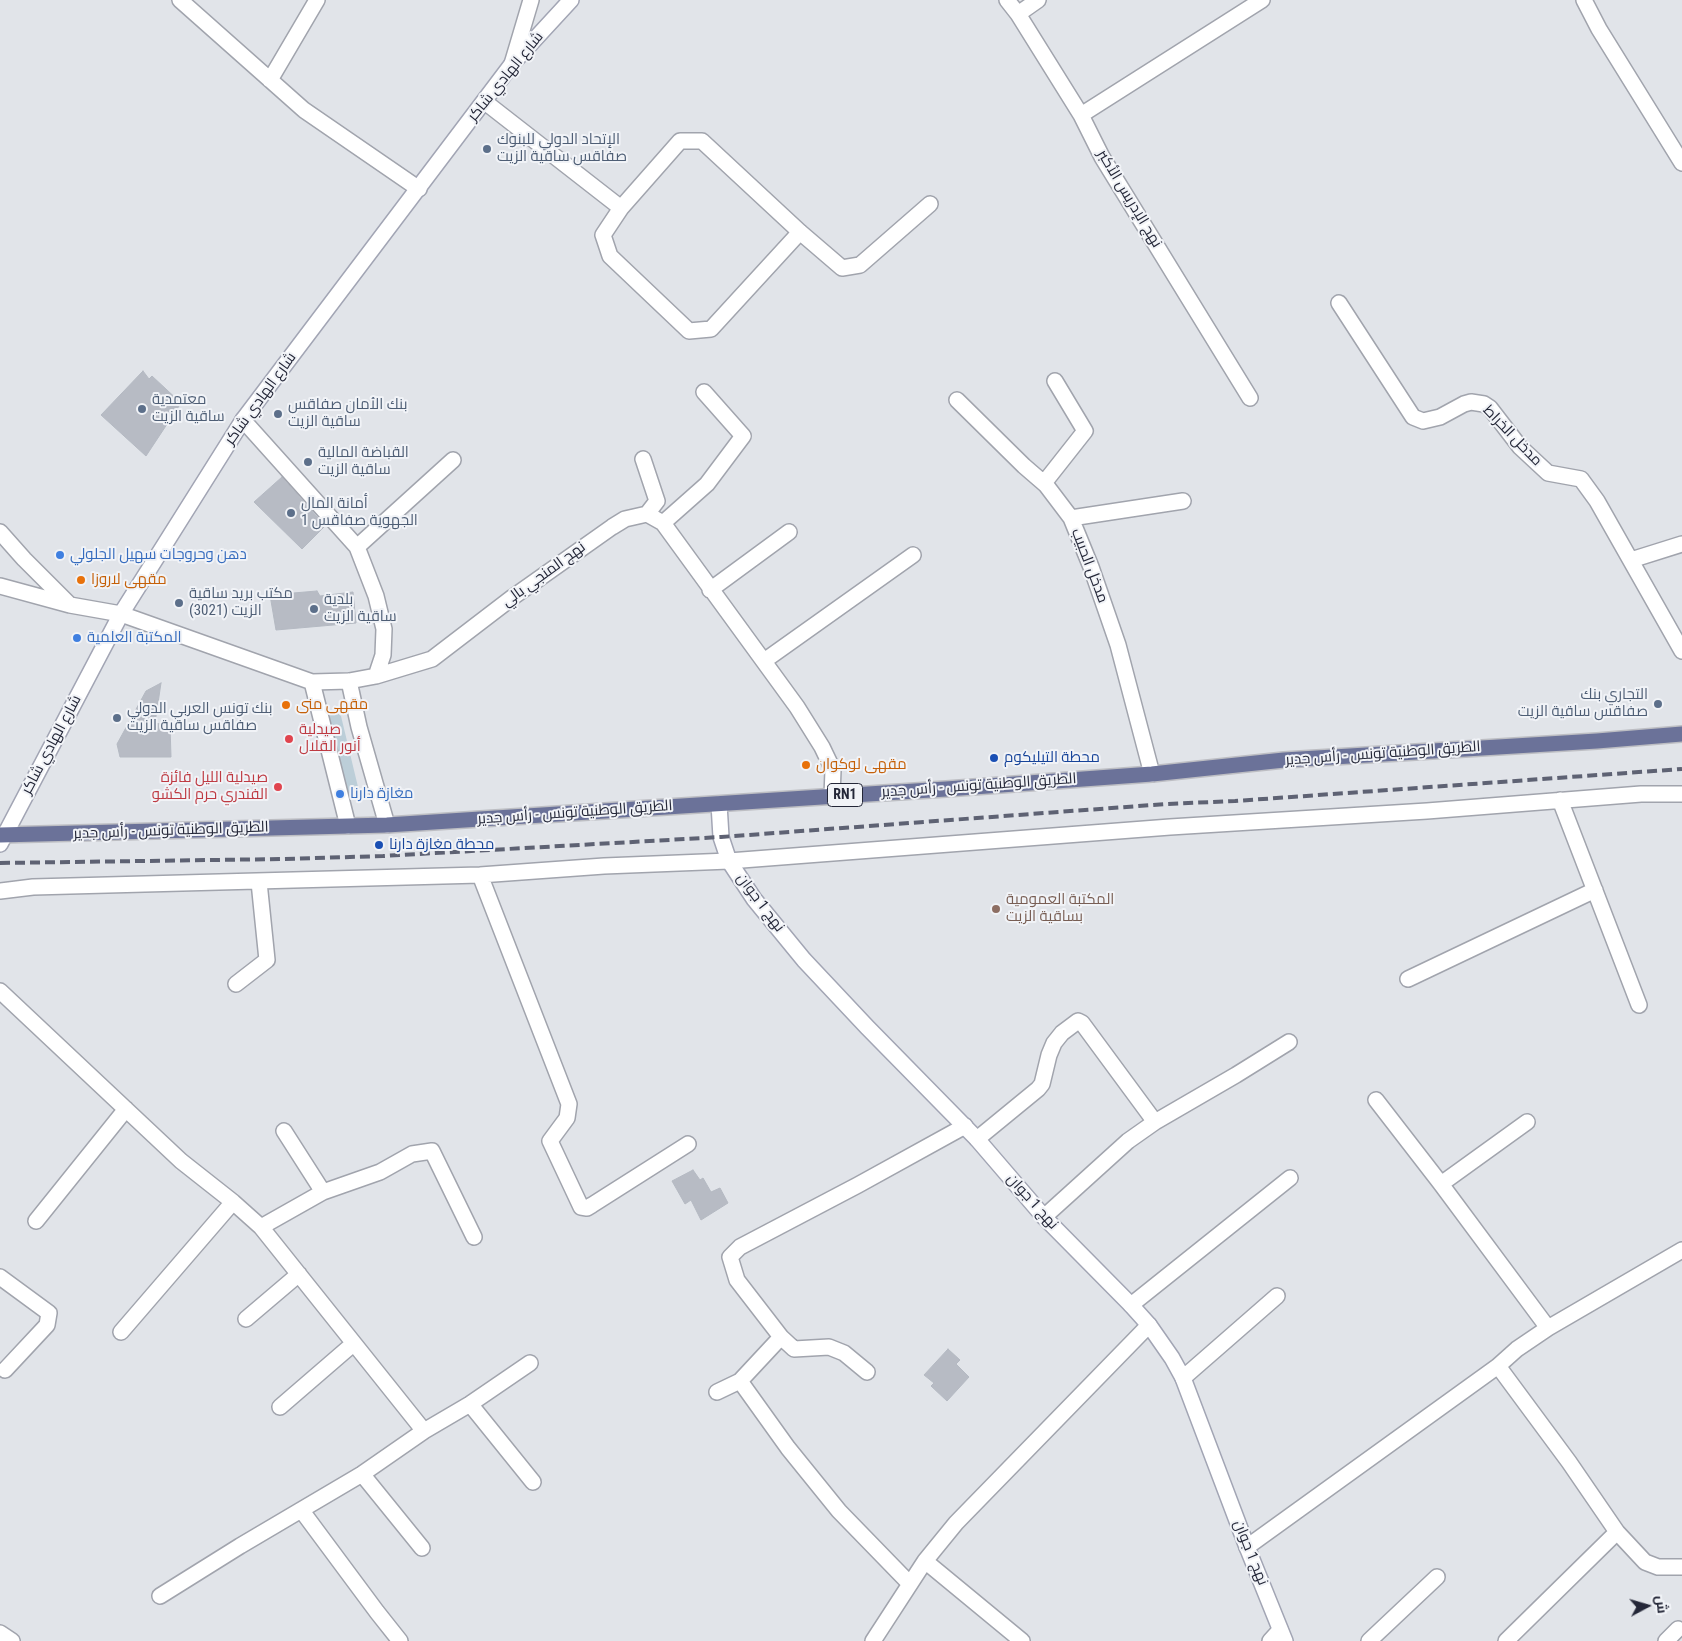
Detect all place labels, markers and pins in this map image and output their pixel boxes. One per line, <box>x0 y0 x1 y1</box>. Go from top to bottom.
place label: الإتحاد الدولي للبنوك صفاقس ساقية الزيت <box>497 131 627 166</box>
marker: الإتحاد الدولي للبنوك صفاقس ساقية الزيت <box>481 143 493 155</box>
place label: معتمدية ساقية الزيت <box>152 391 225 426</box>
place label: بنك الأمان صفاقس ساقية الزيت <box>288 396 407 431</box>
marker: معتمدية ساقية الزيت <box>136 403 148 415</box>
marker: بنك الأمان صفاقس ساقية الزيت <box>272 408 284 420</box>
place label: القباضة المالية ساقية الزيت <box>318 444 409 479</box>
marker: القباضة المالية ساقية الزيت <box>302 456 314 468</box>
place label: أمانة المال الجهوية صفاقس 1 <box>301 495 418 530</box>
marker: أمانة المال الجهوية صفاقس 1 <box>285 507 297 519</box>
place label: دهن وحروجات سهيل الجلولي <box>70 546 247 564</box>
marker: دهن وحروجات سهيل الجلولي <box>54 549 66 561</box>
place label: مقهى لاروزا <box>91 571 167 589</box>
marker: مقهى لاروزا <box>75 574 87 586</box>
place label: مكتب بريد ساقية الزيت (3021) <box>189 585 293 620</box>
place label: بلدية ساقية الزيت <box>324 591 397 626</box>
marker: مكتب بريد ساقية الزيت (3021) <box>173 597 185 609</box>
marker: بلدية ساقية الزيت <box>308 603 320 615</box>
place label: المكتبة العلمية <box>87 629 182 647</box>
marker: المكتبة العلمية <box>71 632 83 644</box>
place label: التجاري بنك صفاقس ساقية الزيت <box>1518 686 1648 721</box>
place label: مقهى منى <box>296 696 368 714</box>
marker: التجاري بنك صفاقس ساقية الزيت <box>1652 698 1664 710</box>
marker: مقهى منى <box>280 699 292 711</box>
place label: بنك تونس العربي الدولي صفاقس ساقية الزيت <box>127 700 273 735</box>
marker: بنك تونس العربي الدولي صفاقس ساقية الزيت <box>111 712 123 724</box>
place label: صيدلية أنور القلال <box>299 721 361 756</box>
marker: صيدلية أنور القلال <box>283 733 295 745</box>
place label: محطة التيليكوم <box>1004 749 1100 767</box>
marker: محطة التيليكوم <box>988 752 1000 764</box>
place label: مقهى لوكوان <box>816 756 907 774</box>
marker: مقهى لوكوان <box>800 759 812 771</box>
place label: صيدلية الليل فائزة الفندري حرم الكشو <box>152 769 268 804</box>
marker: صيدلية الليل فائزة الفندري حرم الكشو <box>272 781 284 793</box>
place label: مغازة دارنا <box>350 785 413 803</box>
marker: مغازة دارنا <box>334 788 346 800</box>
place label: محطة مغازة دارنا <box>389 836 494 854</box>
marker: محطة مغازة دارنا <box>373 839 385 851</box>
place label: المكتبة العمومية بساقية الزيت <box>1006 891 1114 926</box>
marker: المكتبة العمومية بساقية الزيت <box>990 903 1002 915</box>

